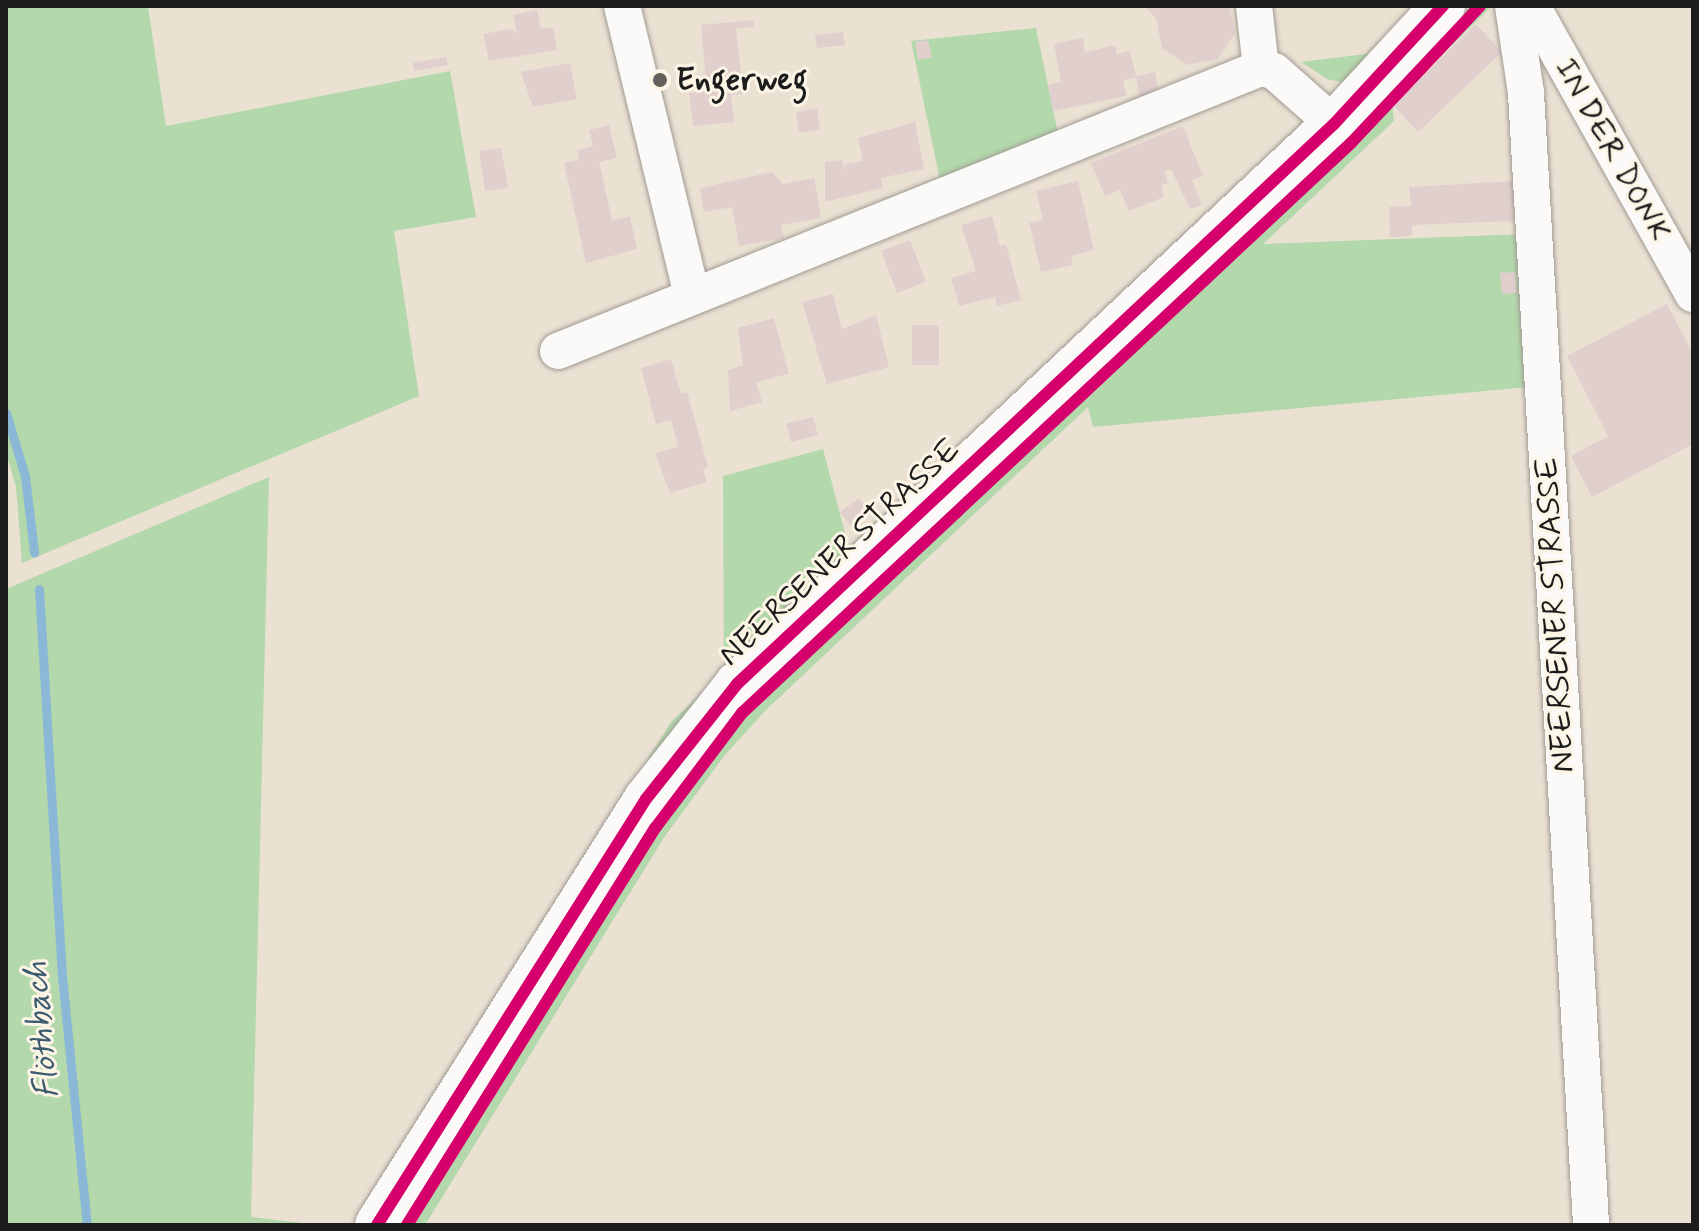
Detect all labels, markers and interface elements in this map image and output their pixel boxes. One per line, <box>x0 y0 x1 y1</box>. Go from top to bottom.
street label: IN DER DONK <box>1547 54 1677 246</box>
place label: Engerweg <box>676 61 807 99</box>
marker: Engerweg <box>651 71 669 89</box>
street label: NEERSENER STRASSE <box>709 429 971 677</box>
street label: NEERSENER STRASSE <box>1528 454 1584 776</box>
water label: Flöthbach <box>16 960 68 1100</box>

